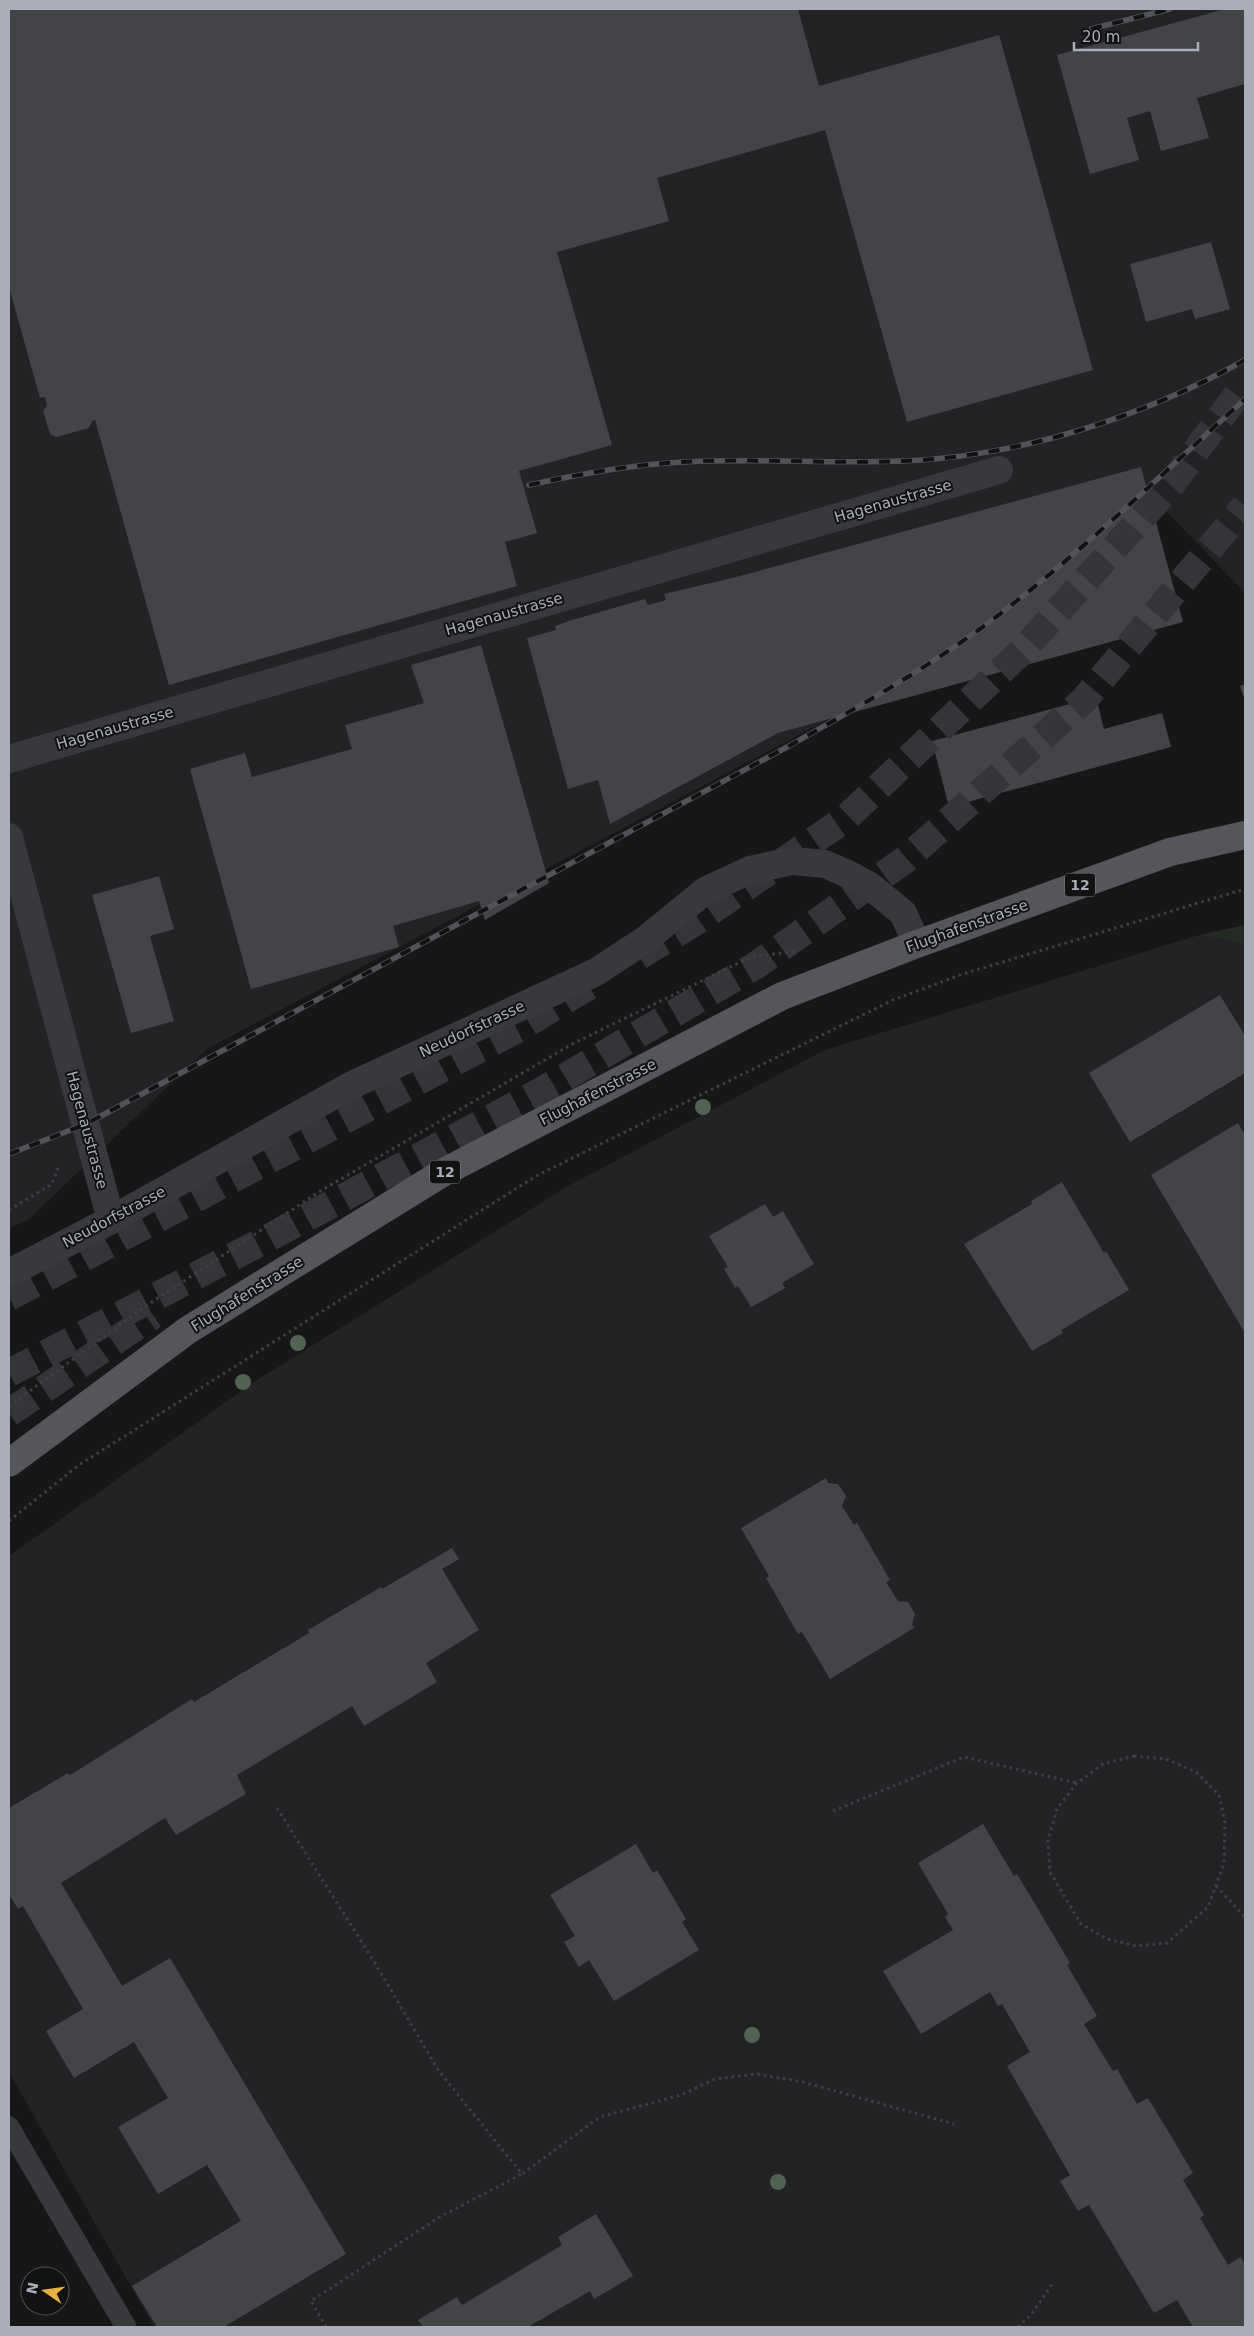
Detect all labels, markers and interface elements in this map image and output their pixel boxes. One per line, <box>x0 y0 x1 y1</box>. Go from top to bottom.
scale bar <box>1074 20 1198 52</box>
text: 20 m <box>1082 28 1120 46</box>
street label: Hagenaustrasse <box>832 476 954 526</box>
street label: Hagenaustrasse <box>443 589 565 639</box>
street label: Hagenaustrasse <box>54 703 176 753</box>
road number: 12 <box>1065 874 1095 896</box>
street label: Flughafenstrasse <box>904 896 1030 956</box>
street label: Neudorfstrasse <box>417 997 527 1061</box>
street label: Flughafenstrasse <box>537 1055 659 1129</box>
street label: Hagenaustrasse <box>63 1069 111 1191</box>
road number: 12 <box>430 1160 460 1184</box>
street label: Neudorfstrasse <box>59 1182 169 1252</box>
street label: Flughafenstrasse <box>188 1252 306 1336</box>
north arrow <box>20 2266 70 2316</box>
text: N <box>23 2281 41 2296</box>

